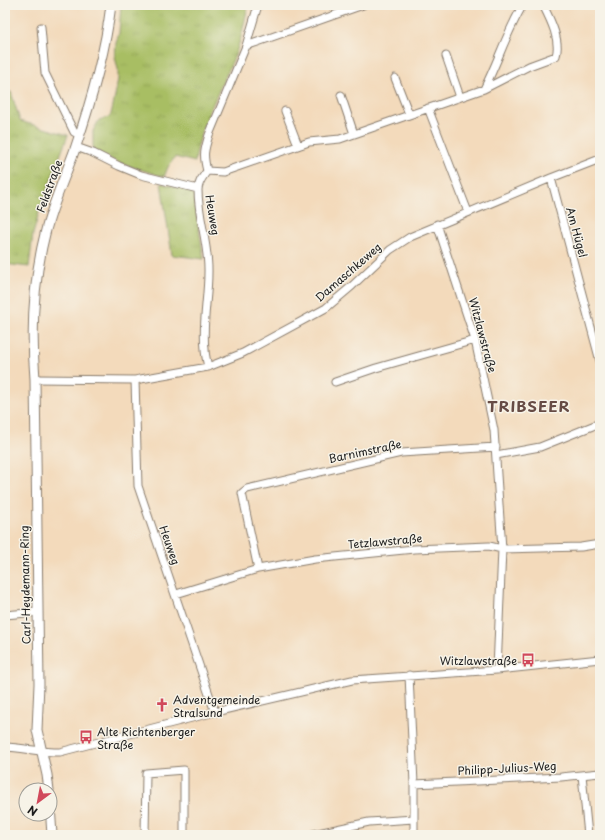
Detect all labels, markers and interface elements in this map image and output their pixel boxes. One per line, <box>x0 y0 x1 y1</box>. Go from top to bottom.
street label: Feldstraße <box>32 157 66 215</box>
street label: Heuweg <box>201 193 225 237</box>
street label: Am Hügel <box>562 205 592 259</box>
street label: Damaschkeweg <box>311 238 385 306</box>
street label: Witzlawstraße <box>465 295 501 375</box>
district label: TRIBSEER <box>487 394 571 417</box>
street label: Barnimstraße <box>327 435 403 467</box>
street label: Heuweg <box>155 523 185 567</box>
street label: Carl-Heydemann-Ring <box>15 525 35 645</box>
street label: Tetzlawstraße <box>347 529 423 553</box>
place label: Witzlawstraße <box>440 652 517 669</box>
bus stop icon: Witzlawstraße <box>520 652 536 668</box>
place label: Adventgemeinde Stralsund <box>173 691 260 721</box>
church icon: Adventgemeinde Stralsund <box>154 697 170 713</box>
place label: Alte Richtenberger Straße <box>97 723 196 753</box>
bus stop icon: Alte Richtenberger Straße <box>78 729 94 745</box>
street label: Philipp-Julius-Weg <box>457 757 557 779</box>
north arrow <box>18 782 58 822</box>
text: N <box>24 801 41 820</box>

